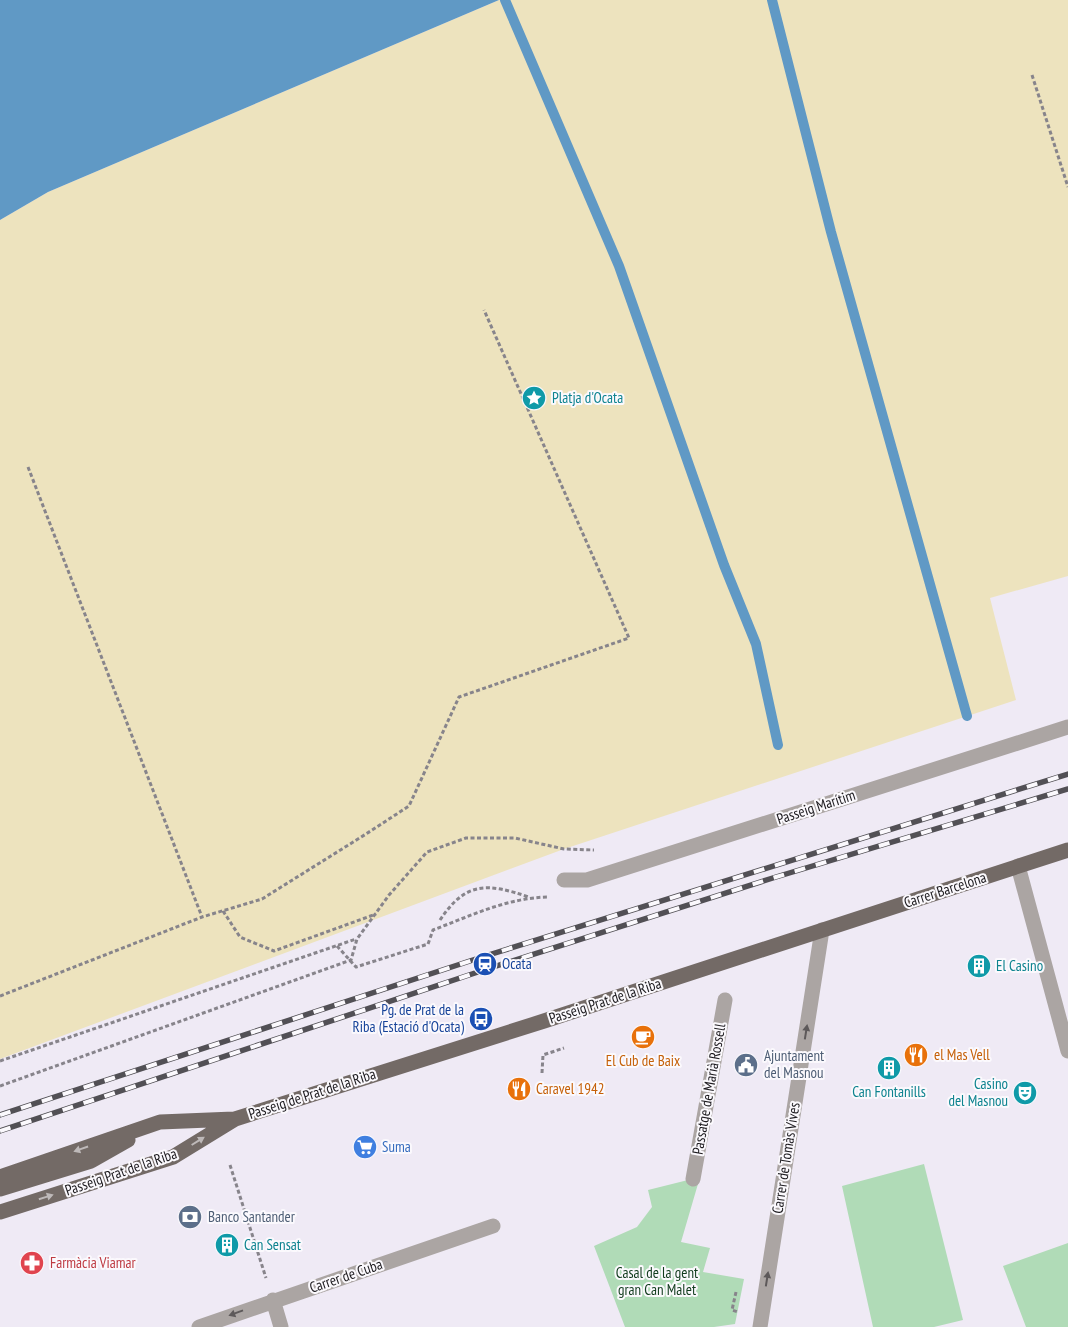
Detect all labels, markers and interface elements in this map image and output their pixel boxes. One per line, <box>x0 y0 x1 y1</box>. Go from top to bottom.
place icon: Platja d'Ocata <box>521 385 547 411</box>
place label: Platja d'Ocata <box>552 388 623 407</box>
street label: Passeig Marítim <box>774 785 858 828</box>
street label: Carrer Barcelona <box>901 867 988 912</box>
station icon: Ocata <box>472 951 498 977</box>
building icon: El Casino <box>966 953 992 979</box>
place label: Ocata <box>502 954 532 973</box>
place label: El Casino <box>996 956 1043 975</box>
street label: Passeig Prat de la Riba <box>546 973 663 1028</box>
place label: Pg. de Prat de la Riba (Estació d'Ocata) <box>353 1000 465 1036</box>
bus stop icon: Pg. de Prat de la Riba (Estació d'Ocata) <box>468 1006 494 1032</box>
street label: Passatge de Marià Rossell <box>688 1021 729 1156</box>
cafe icon: El Cub de Baix <box>630 1024 656 1050</box>
one-way arrow <box>803 1024 811 1040</box>
restaurant icon: el Mas Vell <box>903 1042 929 1068</box>
place label: el Mas Vell <box>934 1045 990 1064</box>
place label: Ajuntament del Masnou <box>764 1046 824 1082</box>
place label: El Cub de Baix <box>606 1051 680 1070</box>
public building icon: Ajuntament del Masnou <box>733 1052 759 1078</box>
building icon: Can Fontanills <box>876 1055 902 1081</box>
street label: Passeig de Prat de la Riba <box>246 1064 378 1123</box>
place label: Casino del Masnou <box>948 1074 1008 1110</box>
restaurant icon: Caravel 1942 <box>506 1076 532 1102</box>
place label: Caravel 1942 <box>536 1079 604 1098</box>
theatre icon: Casino del Masnou <box>1012 1080 1038 1106</box>
place label: Can Fontanills <box>852 1082 926 1101</box>
street label: Carrer de Tomàs Vives <box>767 1101 804 1215</box>
supermarket icon: Suma <box>352 1134 378 1160</box>
one-way arrow <box>192 1137 205 1146</box>
place label: Suma <box>382 1137 411 1156</box>
street label: Passeig Prat de la Riba <box>62 1144 179 1200</box>
one-way arrow <box>73 1146 88 1153</box>
one-way arrow <box>39 1192 54 1200</box>
bank icon: Banco Santander <box>177 1204 203 1230</box>
place label: Banco Santander <box>208 1207 296 1226</box>
building icon: Can Sensat <box>214 1232 240 1258</box>
place label: Can Sensat <box>244 1235 301 1254</box>
pharmacy icon: Farmàcia Viamar <box>19 1250 45 1276</box>
place label: Farmàcia Viamar <box>50 1253 136 1272</box>
street label: Carrer de Cuba <box>307 1254 385 1297</box>
park label: Casal de la gent gran Can Malet <box>616 1263 698 1299</box>
one-way arrow <box>764 1270 772 1286</box>
one-way arrow <box>228 1309 243 1317</box>

